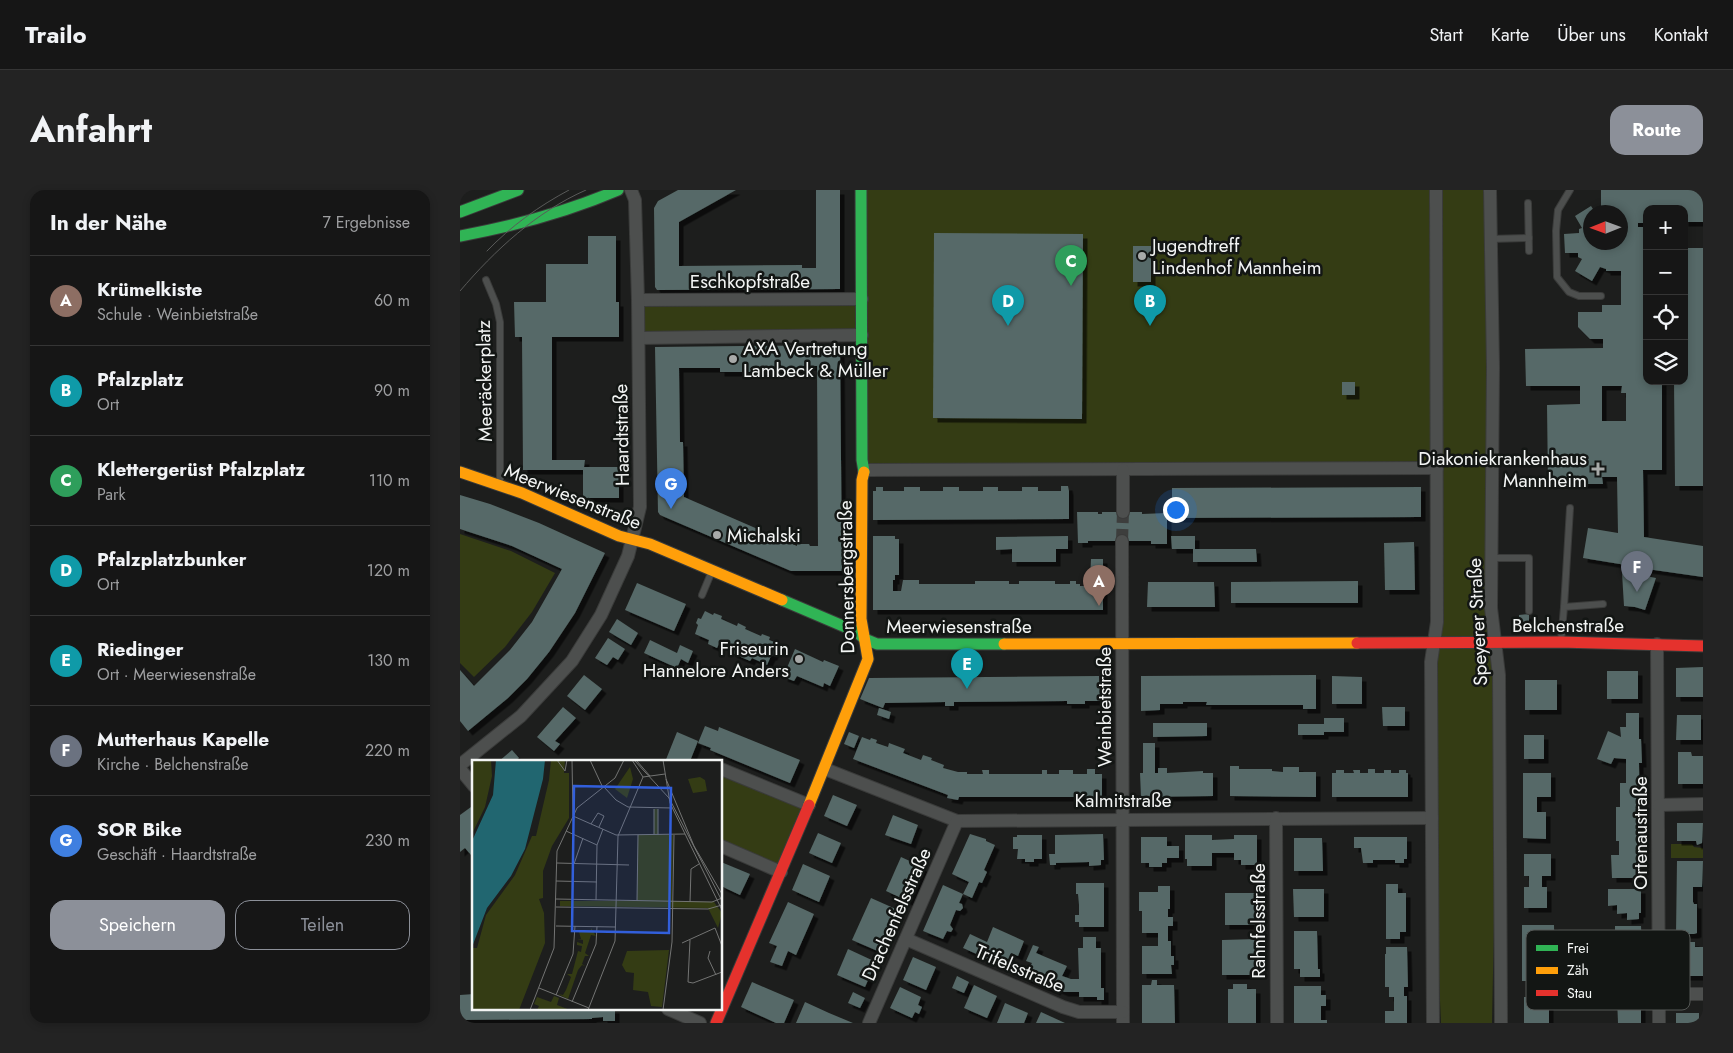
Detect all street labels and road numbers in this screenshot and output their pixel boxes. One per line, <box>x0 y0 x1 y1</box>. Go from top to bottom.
street label: Eschkopfstraße <box>690 268 810 295</box>
street label: Meeräckerplatz <box>470 320 499 442</box>
street label: Haardtstraße <box>607 383 636 486</box>
street label: Meerwiesenstraße <box>500 457 646 536</box>
street label: Donnersbergstraße <box>832 500 861 654</box>
street label: Speyerer Straße <box>1461 557 1494 687</box>
street label: Belchenstraße <box>1512 612 1624 639</box>
street label: Meerwiesenstraße <box>886 613 1032 640</box>
street label: Weinbietstraße <box>1091 647 1118 767</box>
street label: Ortenaustraße <box>1627 776 1654 890</box>
street label: Kalmitstraße <box>1075 787 1172 814</box>
street label: Drachenfelsstraße <box>855 843 938 985</box>
street label: Rahnfelsstraße <box>1245 863 1272 979</box>
street label: Trifelsstraße <box>971 938 1069 999</box>

